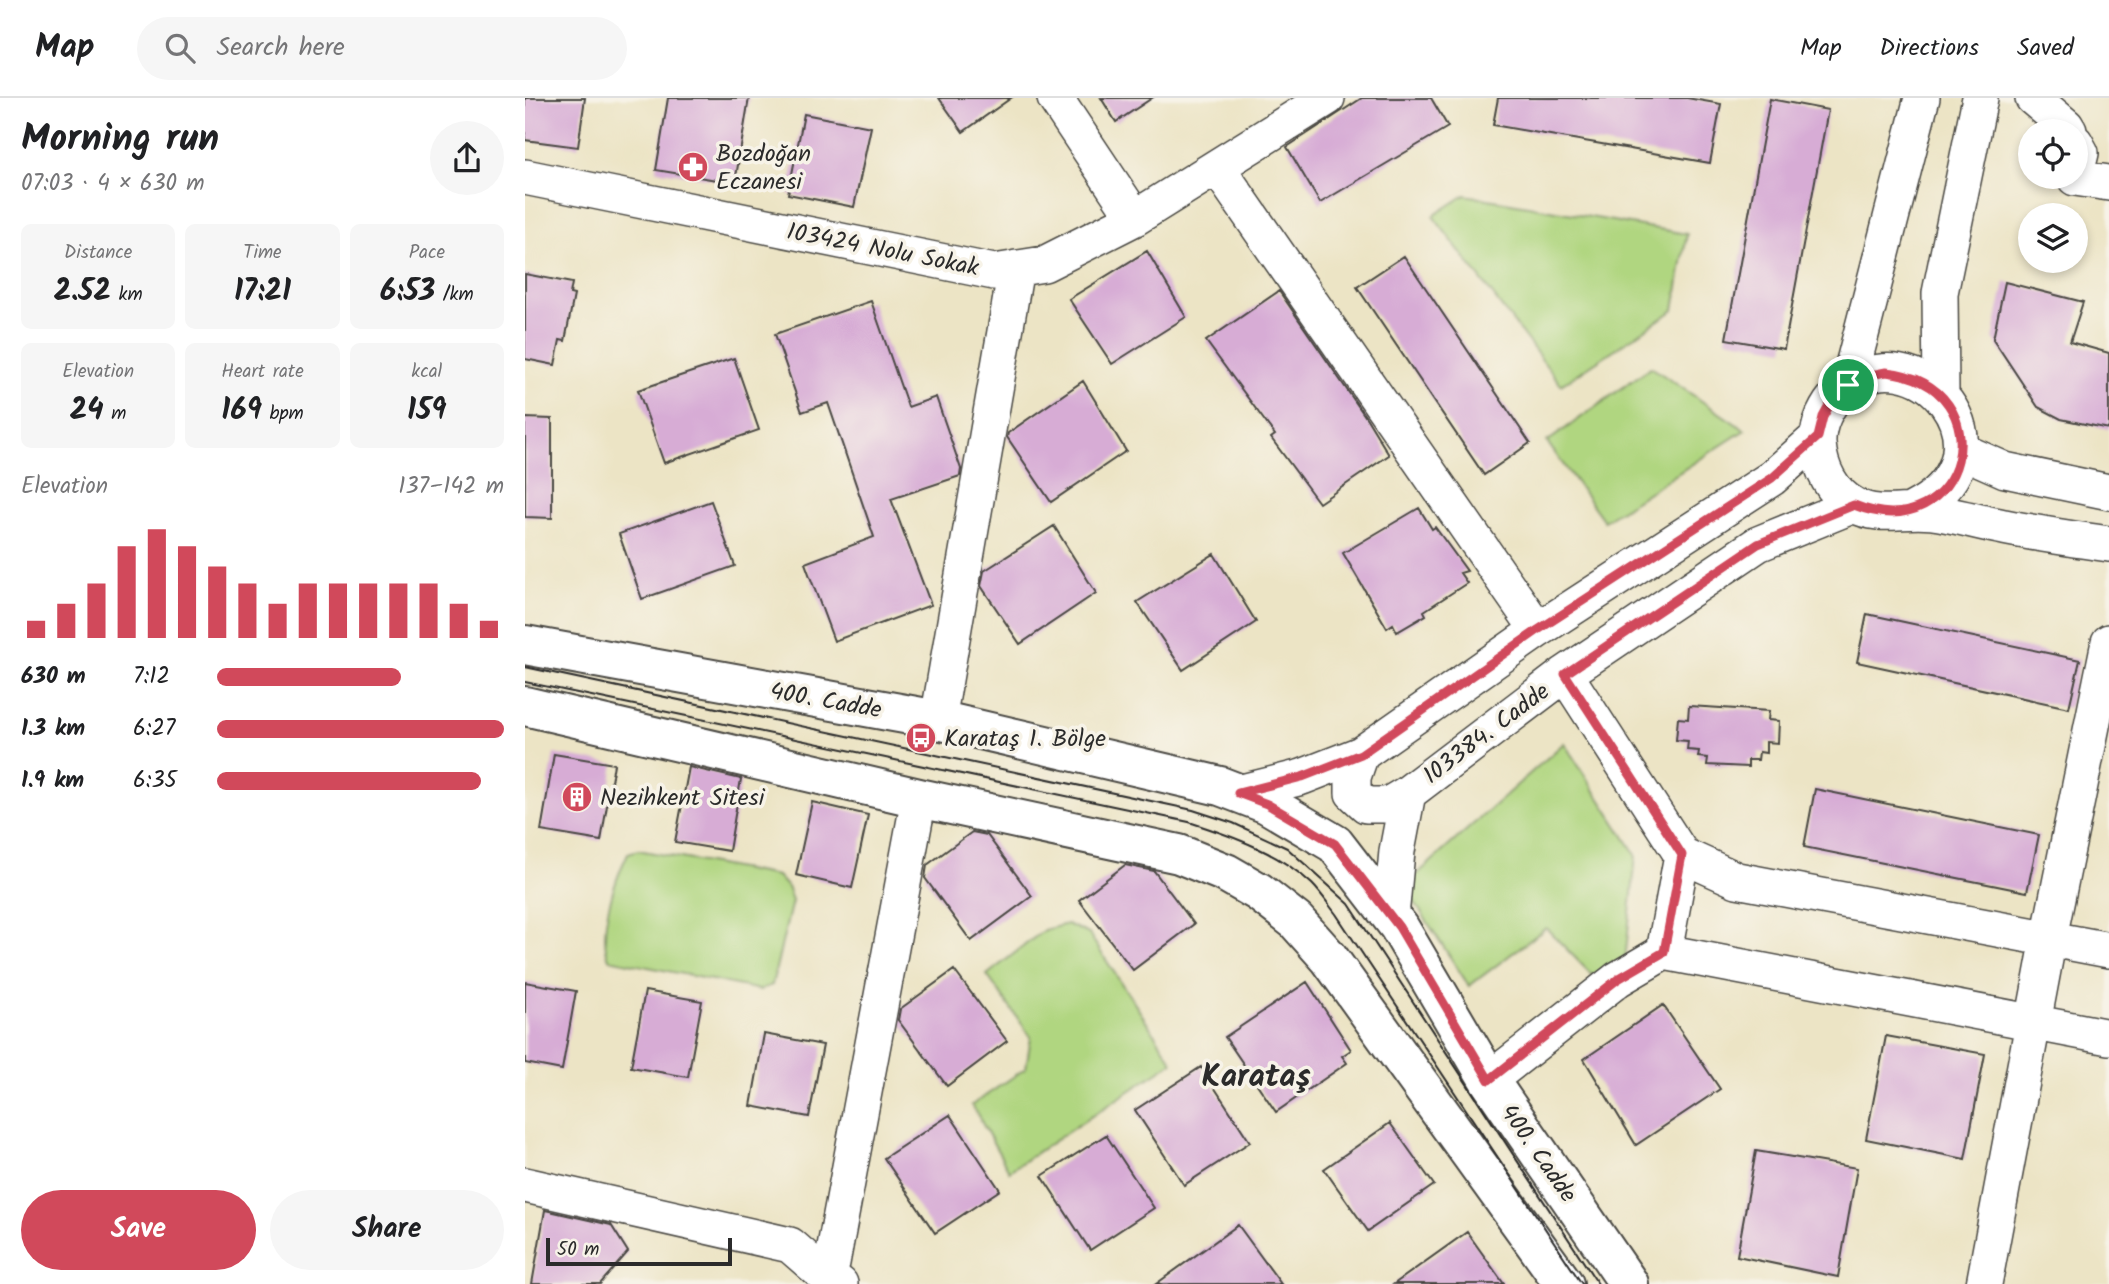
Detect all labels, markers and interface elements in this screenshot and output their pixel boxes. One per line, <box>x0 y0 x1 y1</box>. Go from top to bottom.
search box <box>137 17 627 80</box>
text: Map <box>35 22 95 75</box>
text: Search here <box>217 27 345 69</box>
icon: search <box>161 29 199 67</box>
text: Map <box>1800 29 1842 68</box>
text: Directions <box>1880 29 1979 68</box>
text: Saved <box>2017 29 2074 68</box>
text: Morning run <box>21 110 219 170</box>
map controls <box>2018 119 2088 273</box>
button: locate <box>2018 119 2088 189</box>
button: share <box>430 121 504 195</box>
place label: Bozdoğan Eczanesi <box>716 135 811 202</box>
pharmacy icon: Bozdoğan Eczanesi <box>676 150 710 184</box>
text: 07:03 · 4 × 630 m <box>21 166 205 202</box>
button: layers <box>2018 203 2088 273</box>
street label: 103424 Nolu Sokak <box>783 213 983 288</box>
text: Distance <box>64 238 132 268</box>
text: Time <box>243 238 282 268</box>
text: Pace <box>409 238 445 268</box>
text: 2.52 <box>54 268 111 316</box>
text: 17:21 <box>234 268 291 316</box>
text: 6:53 <box>380 268 435 316</box>
text: km <box>111 280 143 310</box>
text: /km <box>435 280 474 310</box>
pin <box>1818 355 1878 415</box>
text: Elevation <box>62 357 134 387</box>
text: Heart rate <box>221 357 304 387</box>
text: kcal <box>411 357 442 387</box>
icon: arrive <box>1829 366 1867 404</box>
text: 24 <box>70 387 104 435</box>
text: 169 <box>221 387 262 435</box>
text: 159 <box>407 387 447 435</box>
text: m <box>104 399 126 429</box>
text: bpm <box>262 399 304 429</box>
text: Elevation <box>21 469 108 505</box>
text: 137–142 m <box>398 469 504 505</box>
text: 630 m <box>21 659 86 695</box>
text: 7:12 <box>133 659 170 695</box>
street label: 400. Cadde <box>767 672 885 731</box>
street label: 103384. Cadde <box>1415 673 1559 795</box>
text: 1.3 km <box>21 711 85 747</box>
text: 6:27 <box>133 711 175 747</box>
place label: Karataş 1. Bölge <box>944 720 1106 759</box>
bus stop icon: Karataş 1. Bölge <box>904 721 938 755</box>
text: 1.9 km <box>21 763 84 799</box>
text: 6:35 <box>133 763 177 799</box>
place label: Nezihkent Sitesi <box>600 779 766 818</box>
building icon: Nezihkent Sitesi <box>560 780 594 814</box>
district label: Karataş <box>1201 1052 1311 1103</box>
street label: 400. Cadde <box>1489 1096 1586 1211</box>
button: Save <box>21 1190 256 1270</box>
button: Share <box>270 1190 504 1270</box>
scale bar <box>546 1235 731 1267</box>
text: 50 m <box>557 1235 599 1265</box>

